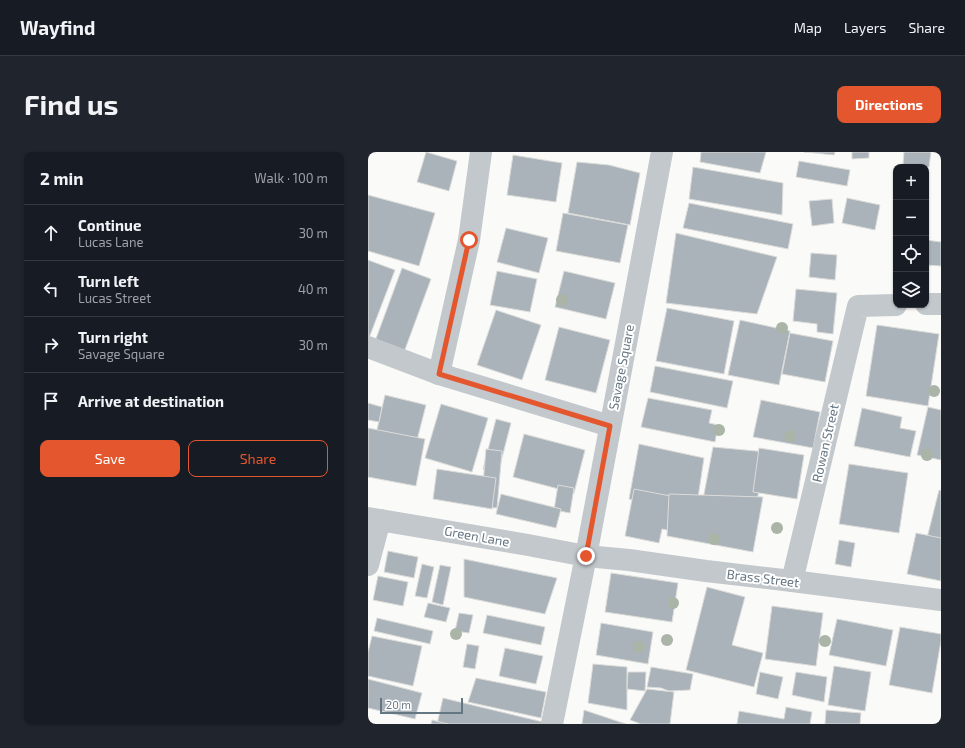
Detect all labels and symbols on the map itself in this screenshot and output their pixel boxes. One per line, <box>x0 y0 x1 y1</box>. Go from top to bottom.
route start <box>460 231 478 249</box>
street label: Savage Square <box>605 323 637 411</box>
street label: Rowan Street <box>808 402 842 484</box>
street label: Green Lane <box>443 522 511 550</box>
route end <box>577 547 595 565</box>
street label: Brass Street <box>726 566 800 590</box>
scale bar <box>380 696 463 715</box>

